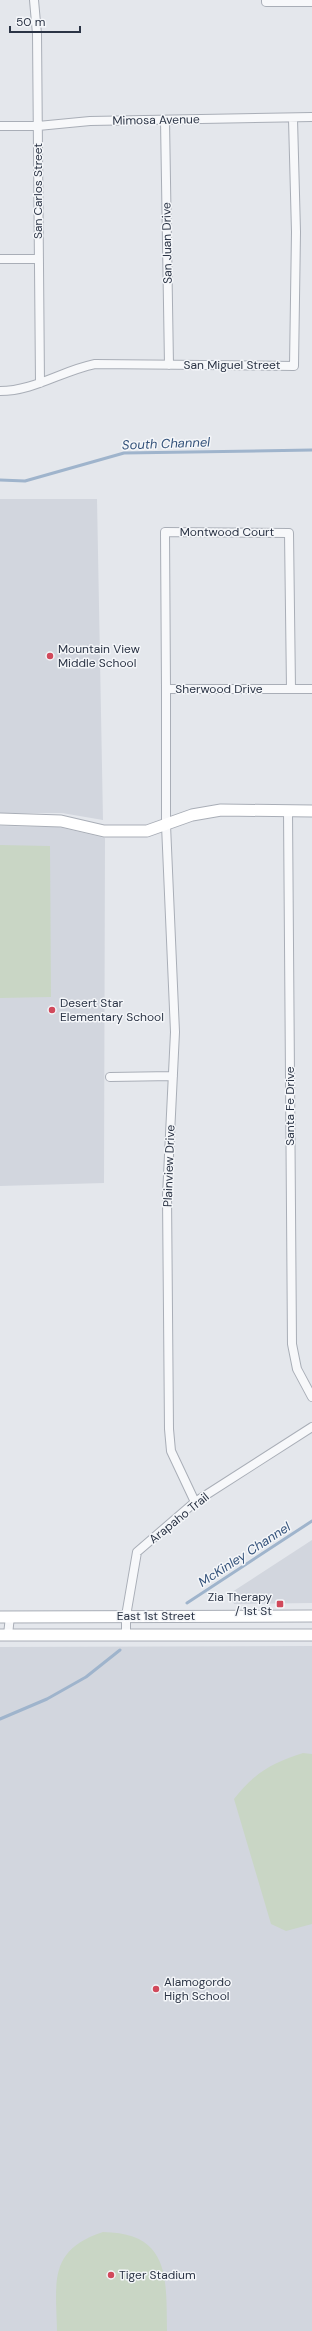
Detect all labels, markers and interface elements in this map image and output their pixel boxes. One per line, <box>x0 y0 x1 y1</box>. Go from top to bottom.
scale bar <box>10 8 80 34</box>
text: 50 m <box>16 14 45 30</box>
street label: Mimosa Avenue <box>112 111 200 129</box>
street label: San Carlos Street <box>30 143 46 239</box>
street label: San Juan Drive <box>158 202 176 284</box>
street label: San Miguel Street <box>184 357 281 373</box>
water label: South Channel <box>122 433 211 454</box>
street label: Montwood Court <box>180 524 275 540</box>
place label: Mountain View Middle School <box>58 641 140 671</box>
marker: Mountain View Middle School <box>45 651 55 661</box>
street label: Sherwood Drive <box>175 681 263 697</box>
place label: Desert Star Elementary School <box>60 995 164 1025</box>
marker: Desert Star Elementary School <box>47 1005 57 1015</box>
street label: Santa Fe Drive <box>282 1066 298 1146</box>
street label: Plainview Drive <box>160 1124 178 1207</box>
street label: Arapaho Trail <box>146 1489 212 1547</box>
water label: McKinley Channel <box>195 1518 295 1591</box>
place label: Zia Therapy / 1st St <box>208 1589 272 1619</box>
marker: Zia Therapy / 1st St <box>275 1599 285 1609</box>
street label: East 1st Street <box>117 1608 195 1624</box>
place label: Alamogordo High School <box>164 1974 231 2004</box>
marker: Alamogordo High School <box>151 1984 161 1994</box>
place label: Tiger Stadium <box>119 2267 196 2283</box>
marker: Tiger Stadium <box>106 2270 116 2280</box>

